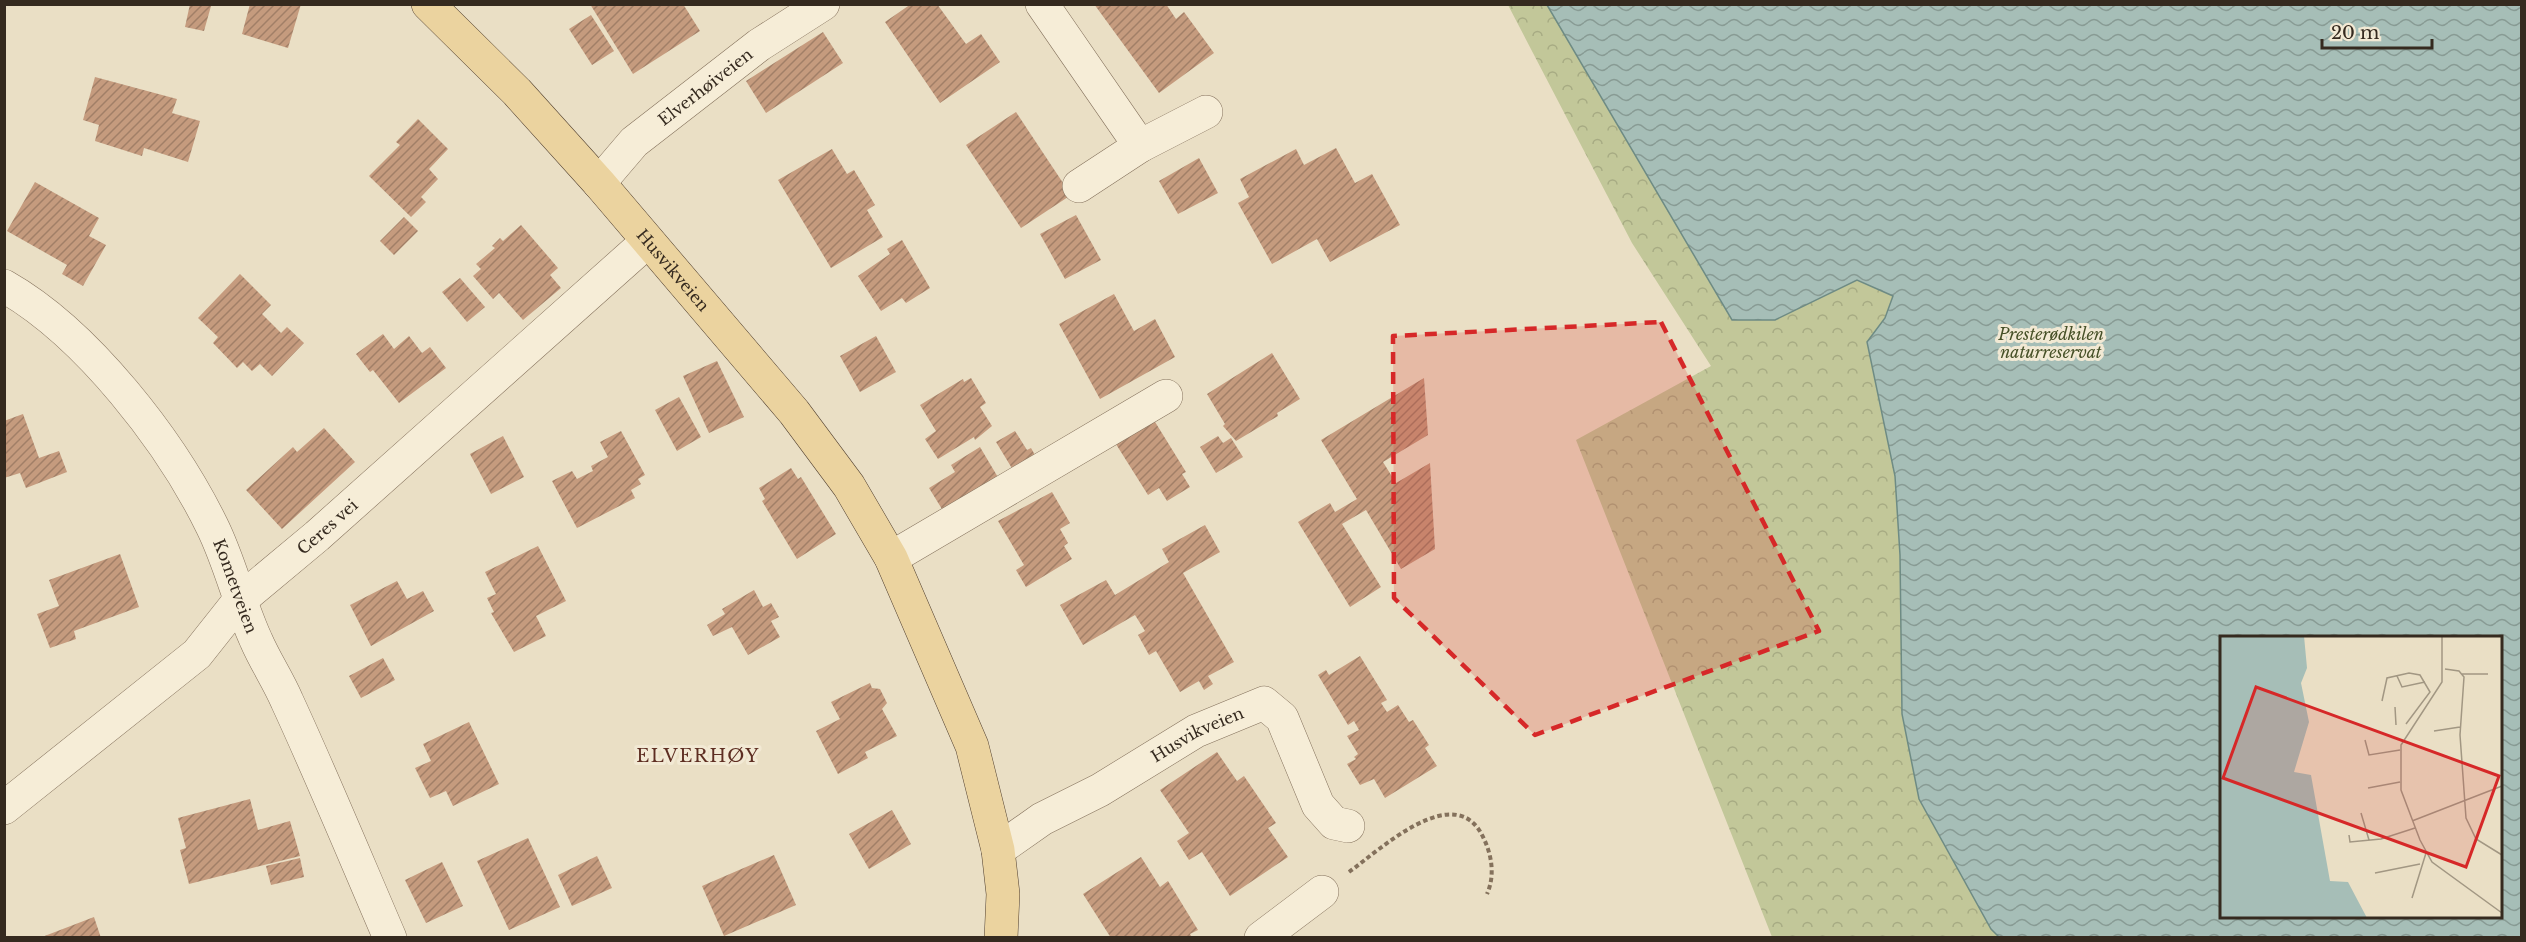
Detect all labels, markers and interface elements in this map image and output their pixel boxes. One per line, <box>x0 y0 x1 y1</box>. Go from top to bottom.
scale bar <box>2322 12 2432 50</box>
text: 20 m <box>2331 22 2379 44</box>
street label: Elverhøiveien <box>654 44 756 130</box>
street label: Husvikveien <box>633 225 714 315</box>
park label: Presterødkilen naturreservat <box>1997 324 2104 362</box>
street label: Ceres vei <box>293 494 362 558</box>
street label: Kometveien <box>209 536 262 636</box>
inset map <box>2220 636 2502 918</box>
street label: Husvikveien <box>1147 703 1246 766</box>
district label: ELVERHØY <box>636 745 760 767</box>

